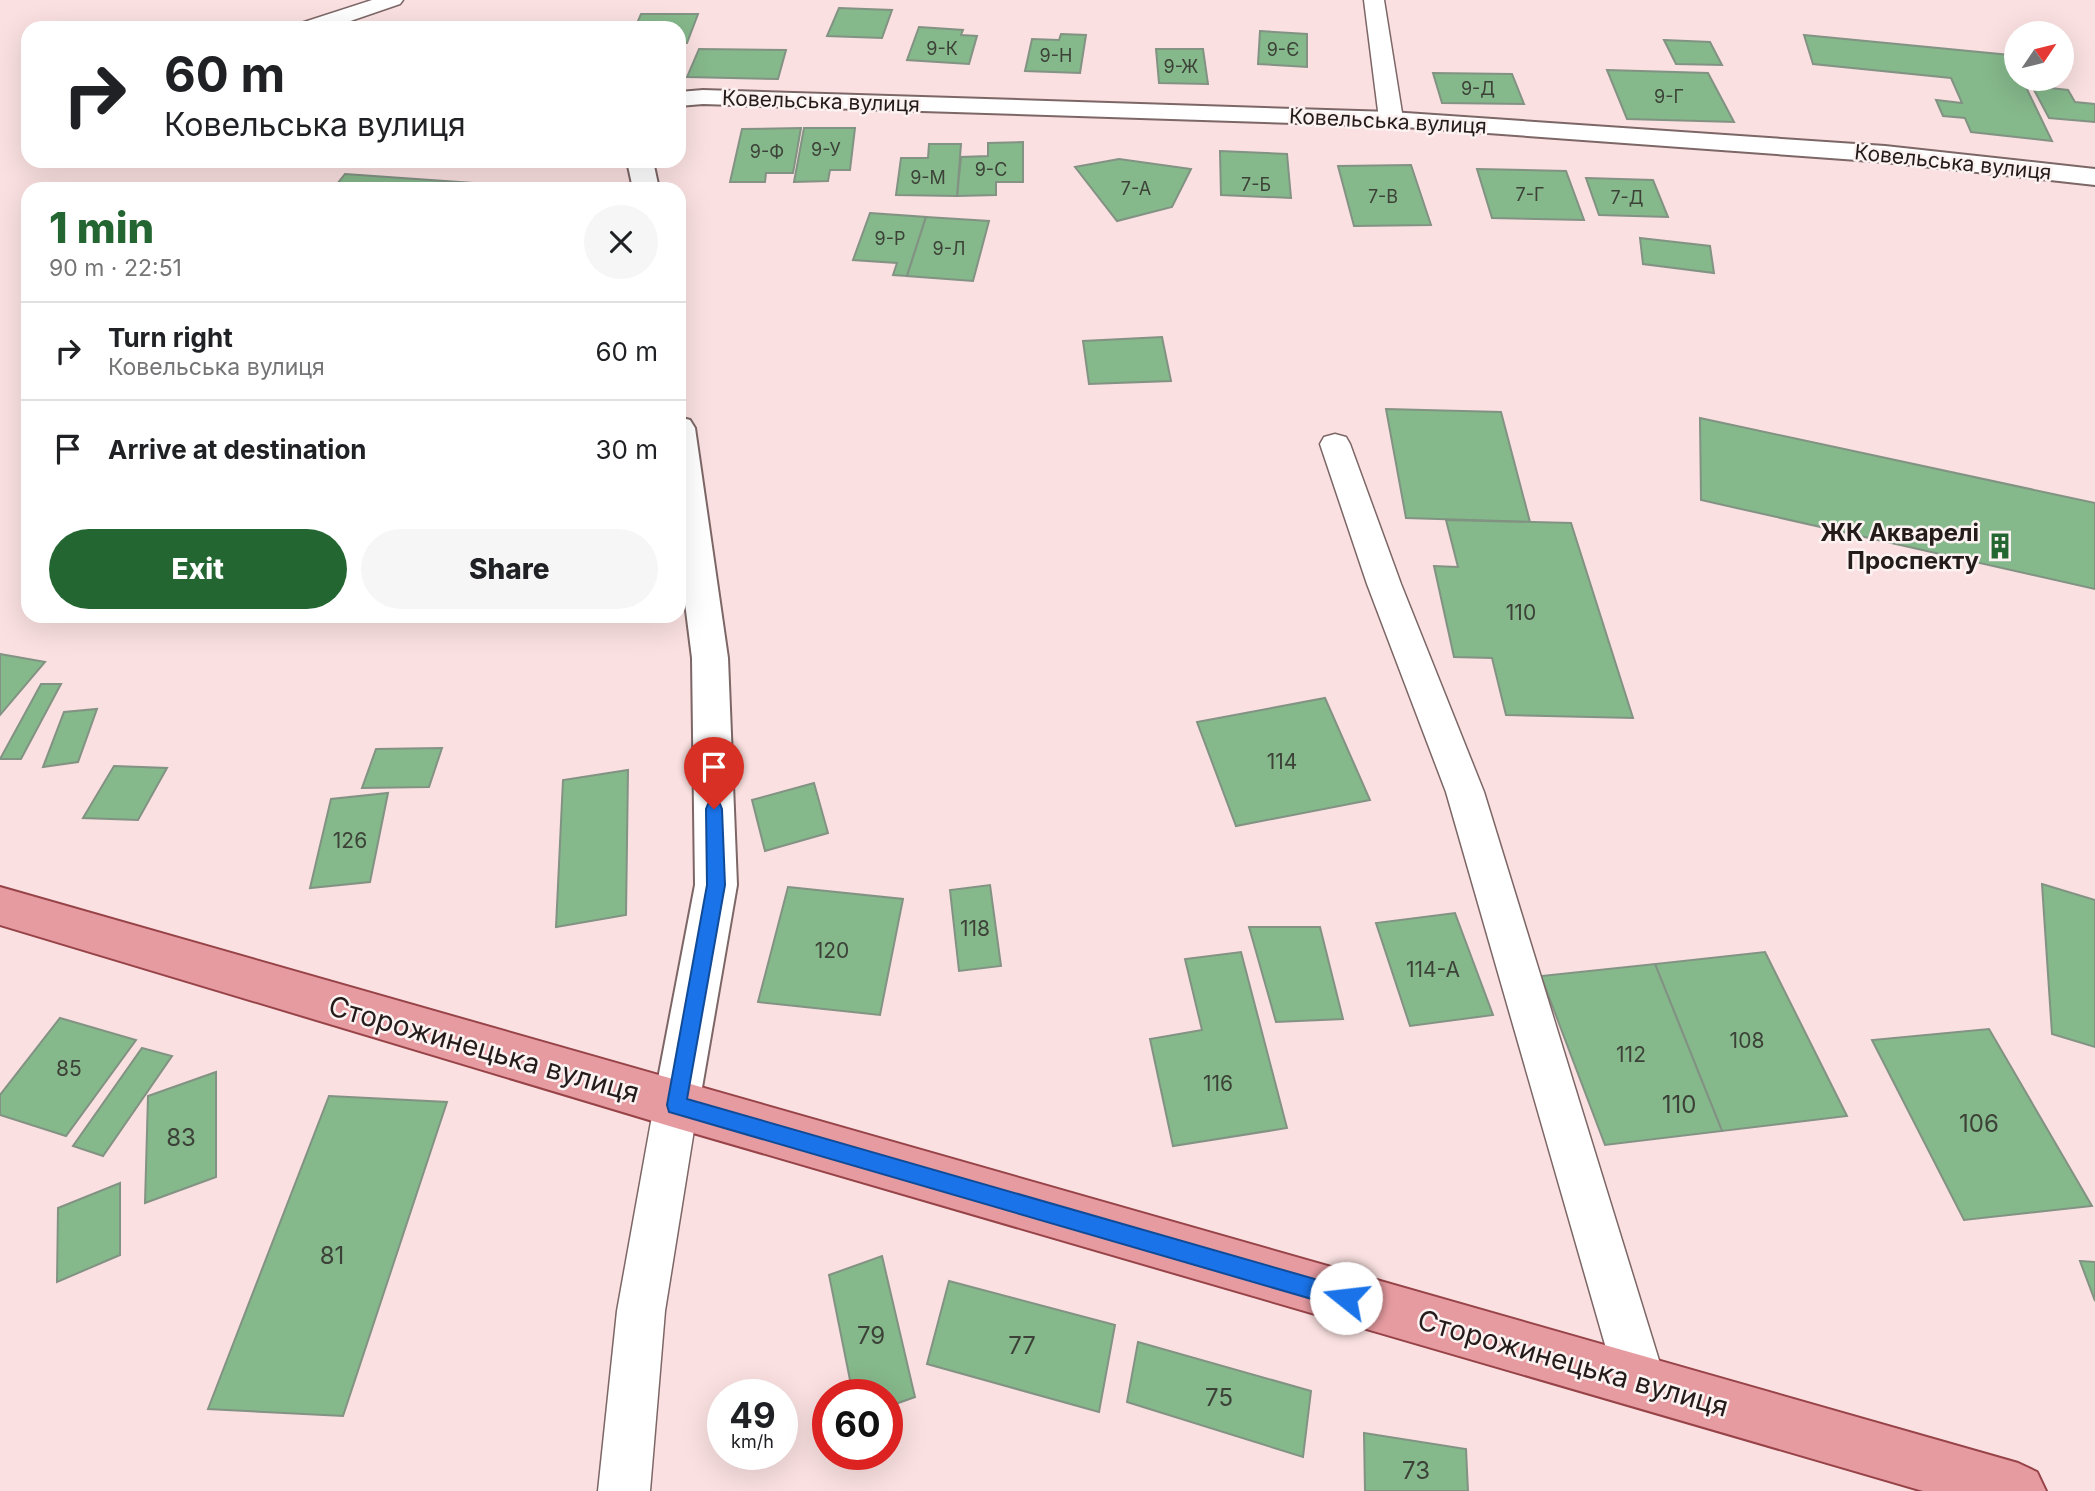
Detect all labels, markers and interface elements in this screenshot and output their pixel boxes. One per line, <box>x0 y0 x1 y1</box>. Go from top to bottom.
north arrow <box>2004 21 2074 91</box>
map controls <box>2004 21 2074 91</box>
house number: 9-К <box>926 38 958 59</box>
house number: 9-Є <box>1267 39 1299 60</box>
text: 60 m <box>164 45 285 104</box>
house number: 9-Н <box>1040 45 1072 66</box>
icon: right <box>49 49 140 140</box>
house number: 9-Ж <box>1164 56 1198 77</box>
house number: 9-Д <box>1461 78 1495 99</box>
street label: Ковельська вулиця <box>722 85 920 117</box>
house number: 9-Г <box>1654 86 1684 107</box>
street label: Ковельська вулиця <box>1288 103 1488 139</box>
text: Ковельська вулиця <box>164 105 466 144</box>
house number: 9-У <box>811 139 841 160</box>
street label: Ковельська вулиця <box>1853 139 2053 185</box>
house number: 9-Ф <box>750 141 784 162</box>
house number: 9-С <box>975 159 1007 180</box>
house number: 9-М <box>910 167 946 188</box>
house number: 7-Б <box>1241 174 1271 195</box>
house number: 7-А <box>1121 178 1151 199</box>
house number: 7-Г <box>1516 184 1544 205</box>
house number: 7-В <box>1368 186 1398 207</box>
house number: 7-Д <box>1610 187 1644 208</box>
text: 1 min <box>49 202 154 253</box>
button: close <box>584 205 658 279</box>
house number: 9-Р <box>875 228 905 249</box>
house number: 9-Л <box>933 238 965 259</box>
text: 90 m · 22:51 <box>49 254 182 282</box>
text: Turn right <box>108 322 233 353</box>
icon: right <box>49 332 87 370</box>
text: 60 m <box>595 336 658 367</box>
text: Ковельська вулиця <box>108 353 325 381</box>
icon: arrive <box>49 430 87 468</box>
text: Arrive at destination <box>108 434 367 465</box>
text: 30 m <box>595 434 658 465</box>
place label: ЖК Акварелі Проспекту <box>1820 518 1980 575</box>
button: Exit <box>49 529 347 609</box>
button: Share <box>361 529 658 609</box>
building icon: ЖК Акварелі Проспекту <box>1985 531 2015 561</box>
house number: 110 <box>1506 600 1536 625</box>
pin <box>684 737 744 809</box>
icon: arrive <box>695 748 733 786</box>
house number: 114 <box>1267 749 1297 774</box>
house number: 126 <box>333 828 367 853</box>
house number: 118 <box>960 916 990 941</box>
house number: 120 <box>815 938 849 963</box>
house number: 114-А <box>1406 957 1460 982</box>
street label: Сторожинецька вулиця <box>325 988 643 1110</box>
house number: 108 <box>1730 1028 1764 1053</box>
house number: 112 <box>1616 1042 1646 1067</box>
house number: 85 <box>56 1056 82 1081</box>
house number: 116 <box>1203 1071 1233 1096</box>
house number: 110 <box>1662 1090 1696 1119</box>
house number: 106 <box>1959 1109 1999 1138</box>
house number: 83 <box>166 1123 196 1152</box>
house number: 81 <box>320 1241 344 1270</box>
position arrow <box>1309 1261 1383 1335</box>
street label: Сторожинецька вулиця <box>1414 1302 1732 1424</box>
house number: 79 <box>857 1321 885 1350</box>
house number: 77 <box>1008 1331 1036 1360</box>
speed limit sign: 60 <box>812 1379 903 1470</box>
house number: 75 <box>1205 1383 1233 1412</box>
text: 49 <box>729 1394 776 1436</box>
text: km/h <box>731 1431 774 1452</box>
house number: 73 <box>1402 1456 1430 1485</box>

